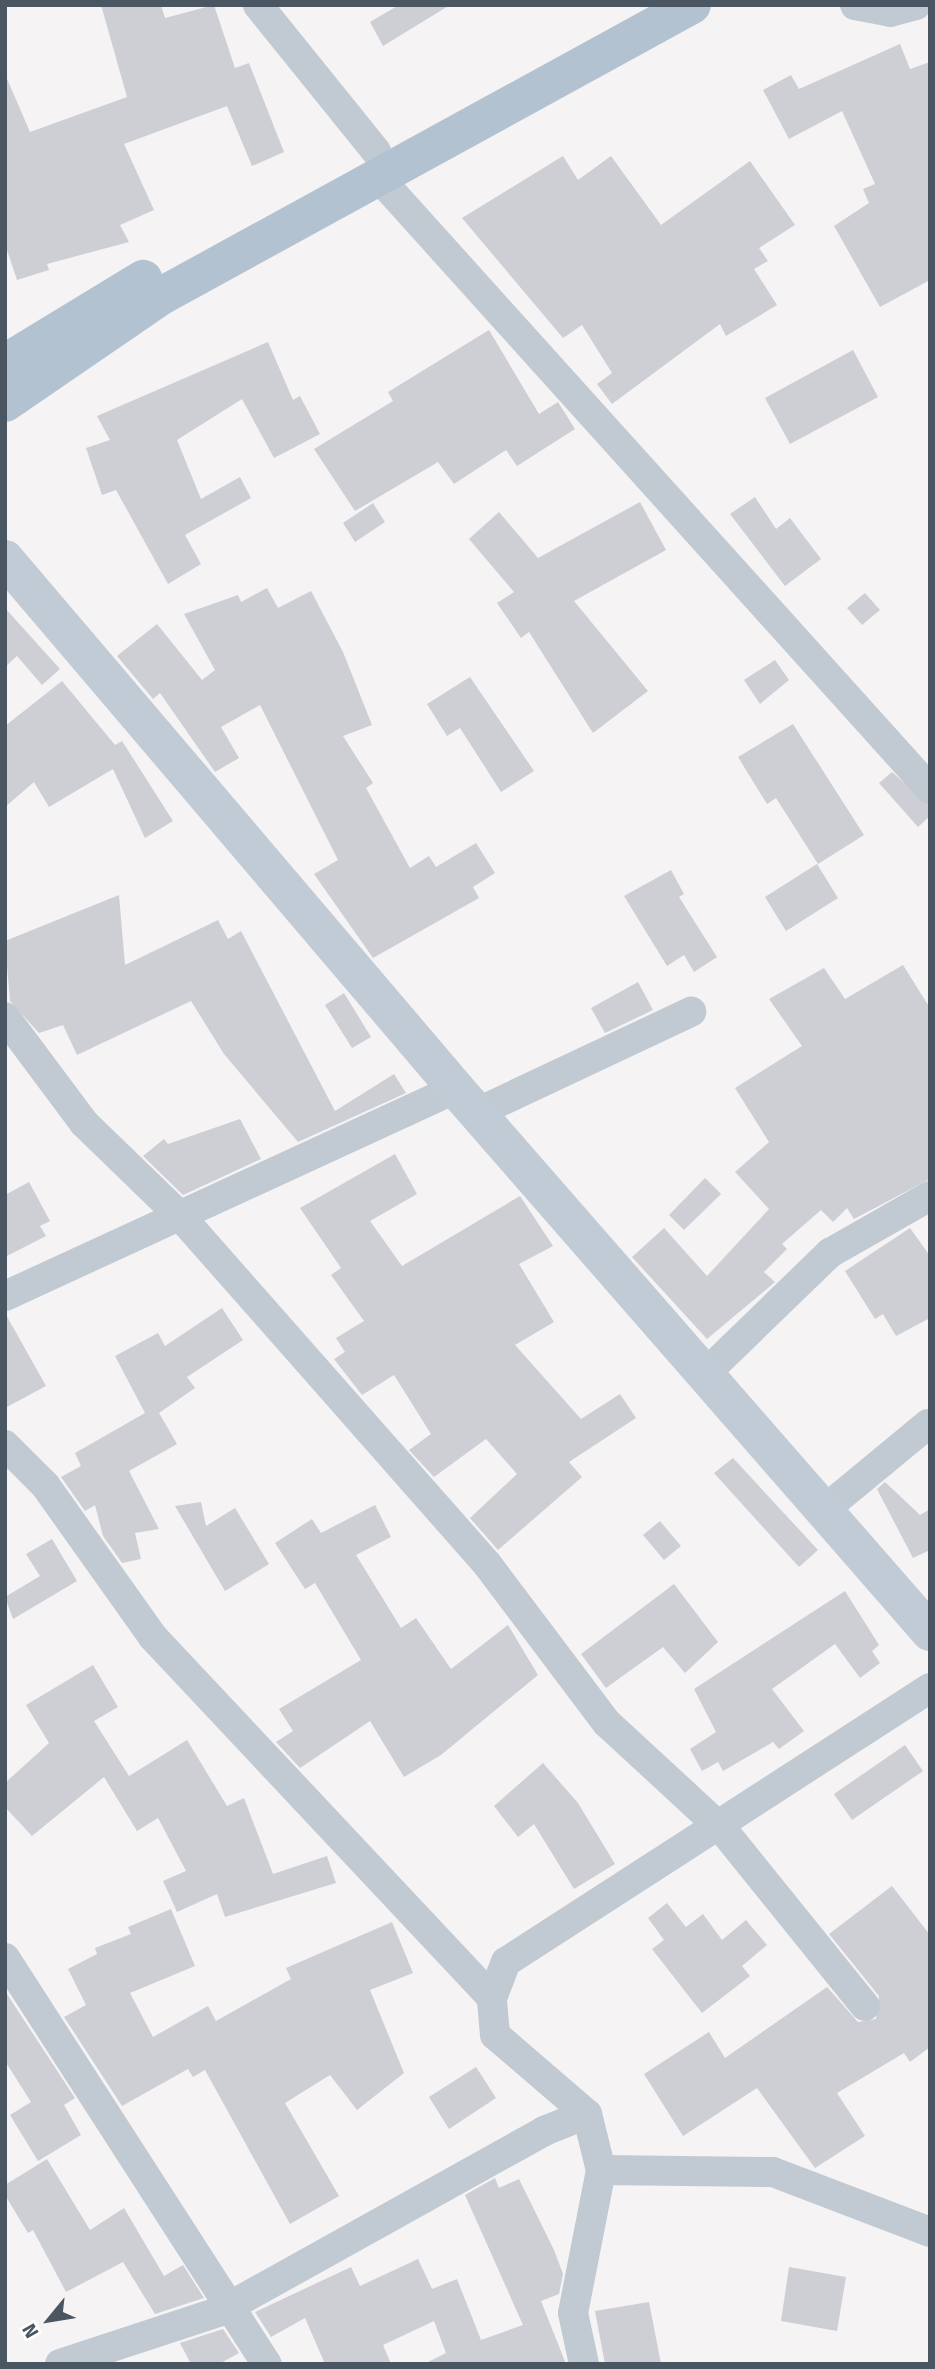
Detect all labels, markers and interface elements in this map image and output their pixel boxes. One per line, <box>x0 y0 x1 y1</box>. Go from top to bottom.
north arrow <box>14 2285 84 2355</box>
text: N <box>17 2320 43 2342</box>

